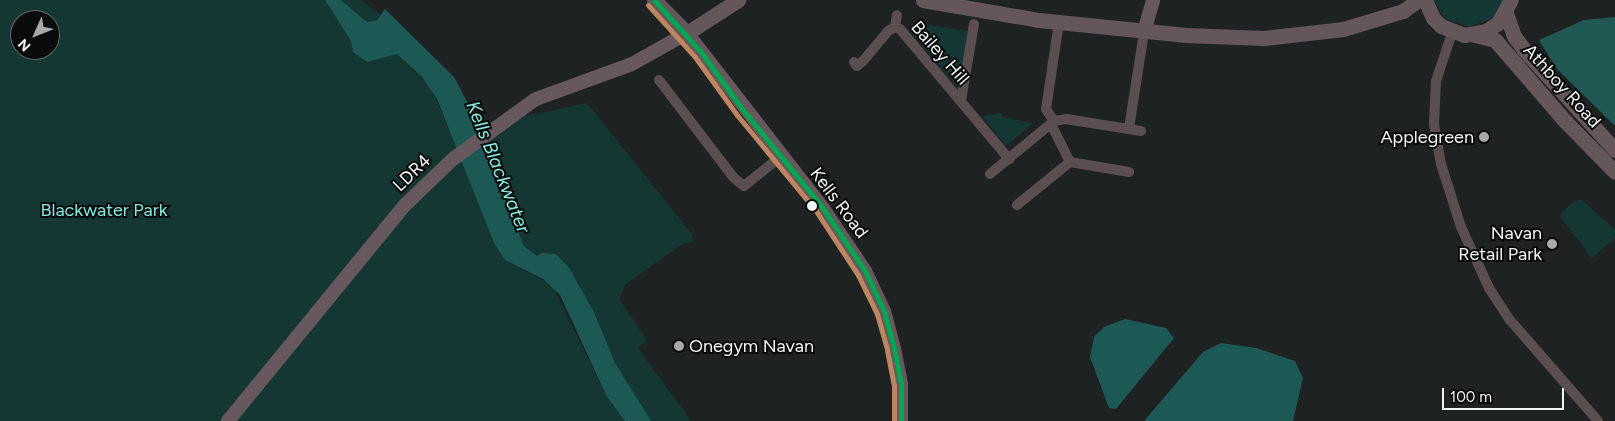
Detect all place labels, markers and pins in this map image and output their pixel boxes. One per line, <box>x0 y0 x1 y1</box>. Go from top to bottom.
place label: Applegreen <box>1380 126 1474 148</box>
marker: Applegreen <box>1478 131 1490 143</box>
unlabelled marker <box>807 201 817 211</box>
place label: Navan Retail Park <box>1458 223 1542 266</box>
marker: Navan Retail Park <box>1546 238 1558 250</box>
place label: Onegym Navan <box>689 335 814 357</box>
marker: Onegym Navan <box>673 340 685 352</box>

